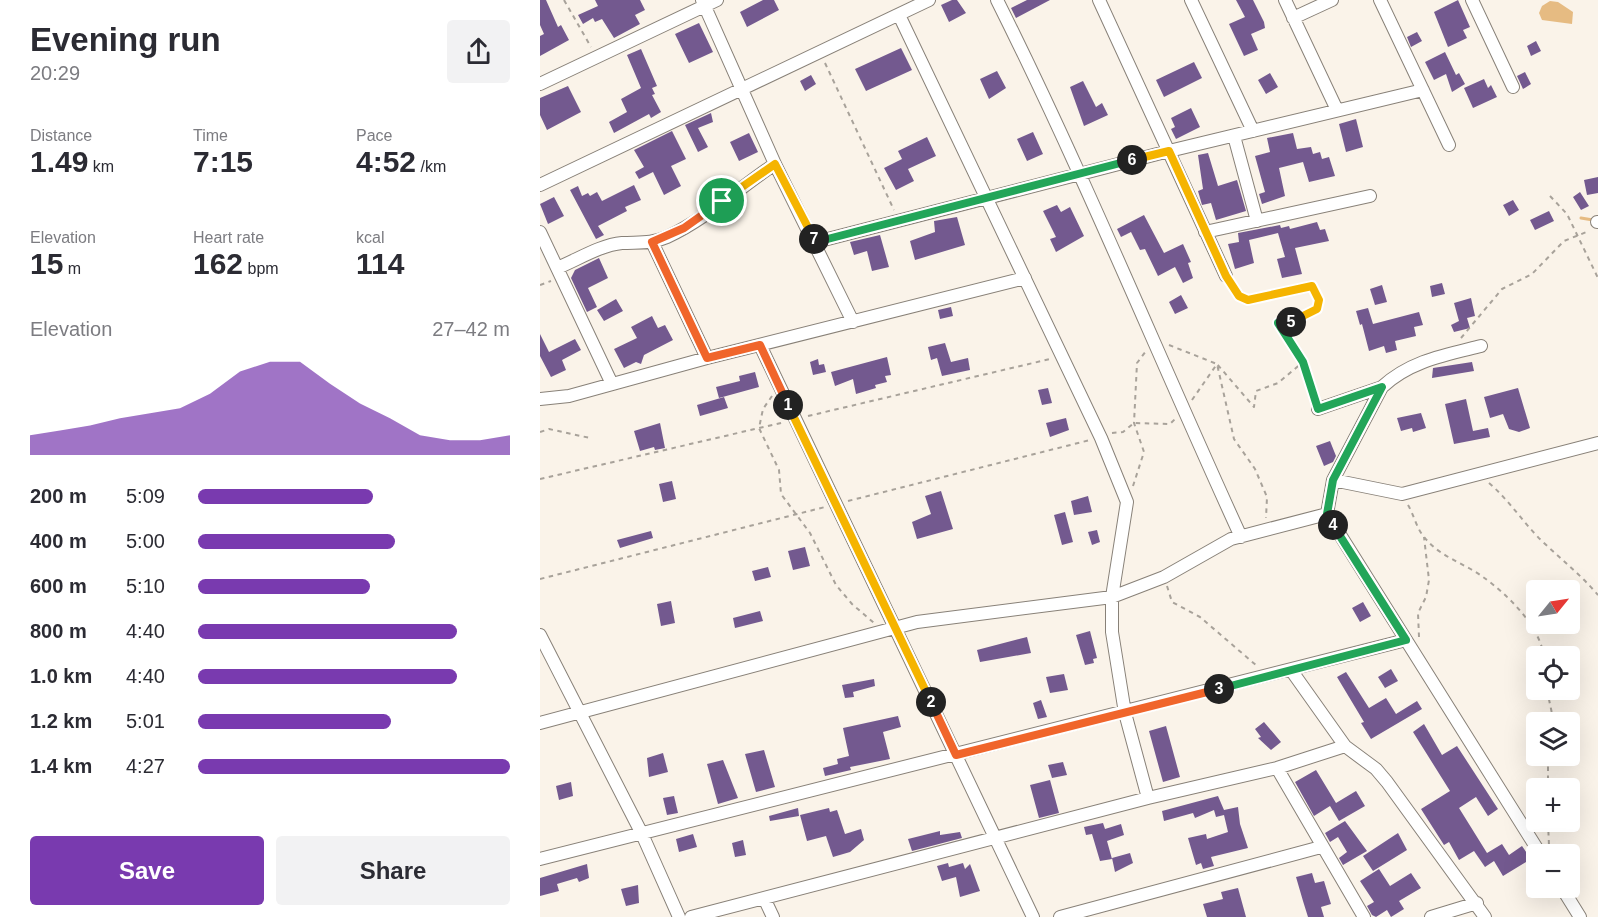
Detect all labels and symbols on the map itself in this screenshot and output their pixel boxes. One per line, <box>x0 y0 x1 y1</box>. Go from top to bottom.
pin: 6 <box>1117 145 1147 175</box>
pin <box>696 175 747 226</box>
pin: 7 <box>799 224 829 254</box>
pin: 5 <box>1276 307 1306 337</box>
pin: 1 <box>773 390 803 420</box>
pin: 4 <box>1318 510 1348 540</box>
north arrow <box>1526 580 1580 634</box>
pin: 3 <box>1204 674 1234 704</box>
pin: 2 <box>916 687 946 717</box>

